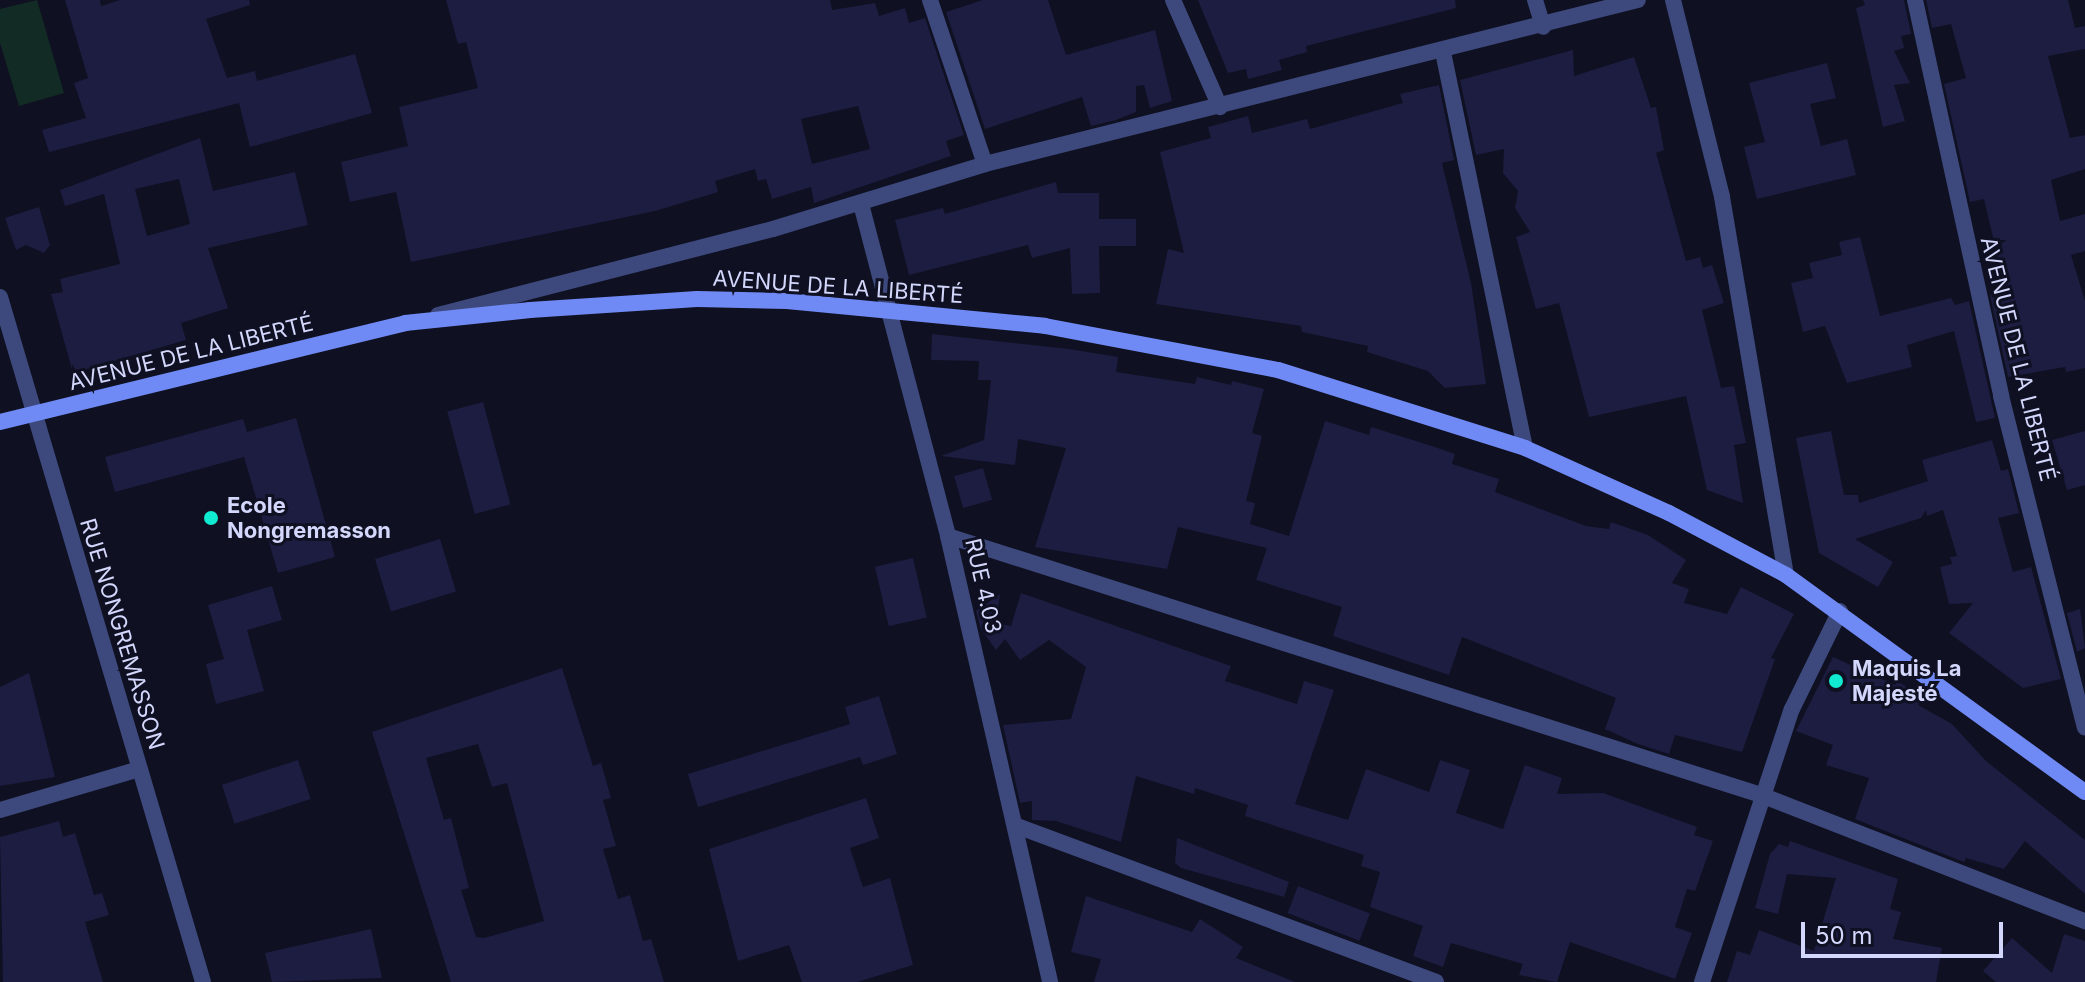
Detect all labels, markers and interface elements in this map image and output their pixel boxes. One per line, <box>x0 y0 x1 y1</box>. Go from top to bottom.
street label: AVENUE DE LA LIBERTÉ <box>1975 234 2061 484</box>
street label: AVENUE DE LA LIBERTÉ <box>712 265 964 309</box>
street label: AVENUE DE LA LIBERTÉ <box>66 310 316 396</box>
place label: Ecole Nongremasson <box>227 492 391 544</box>
marker: Ecole Nongremasson <box>202 509 220 527</box>
street label: RUE NONGREMASSON <box>74 515 170 753</box>
street label: RUE 4.03 <box>959 536 1007 636</box>
place label: Maquis La Majesté <box>1852 655 1962 706</box>
marker: Maquis La Majesté <box>1827 672 1845 690</box>
scale bar <box>1805 906 2007 956</box>
text: 50 m <box>1815 921 1873 950</box>

